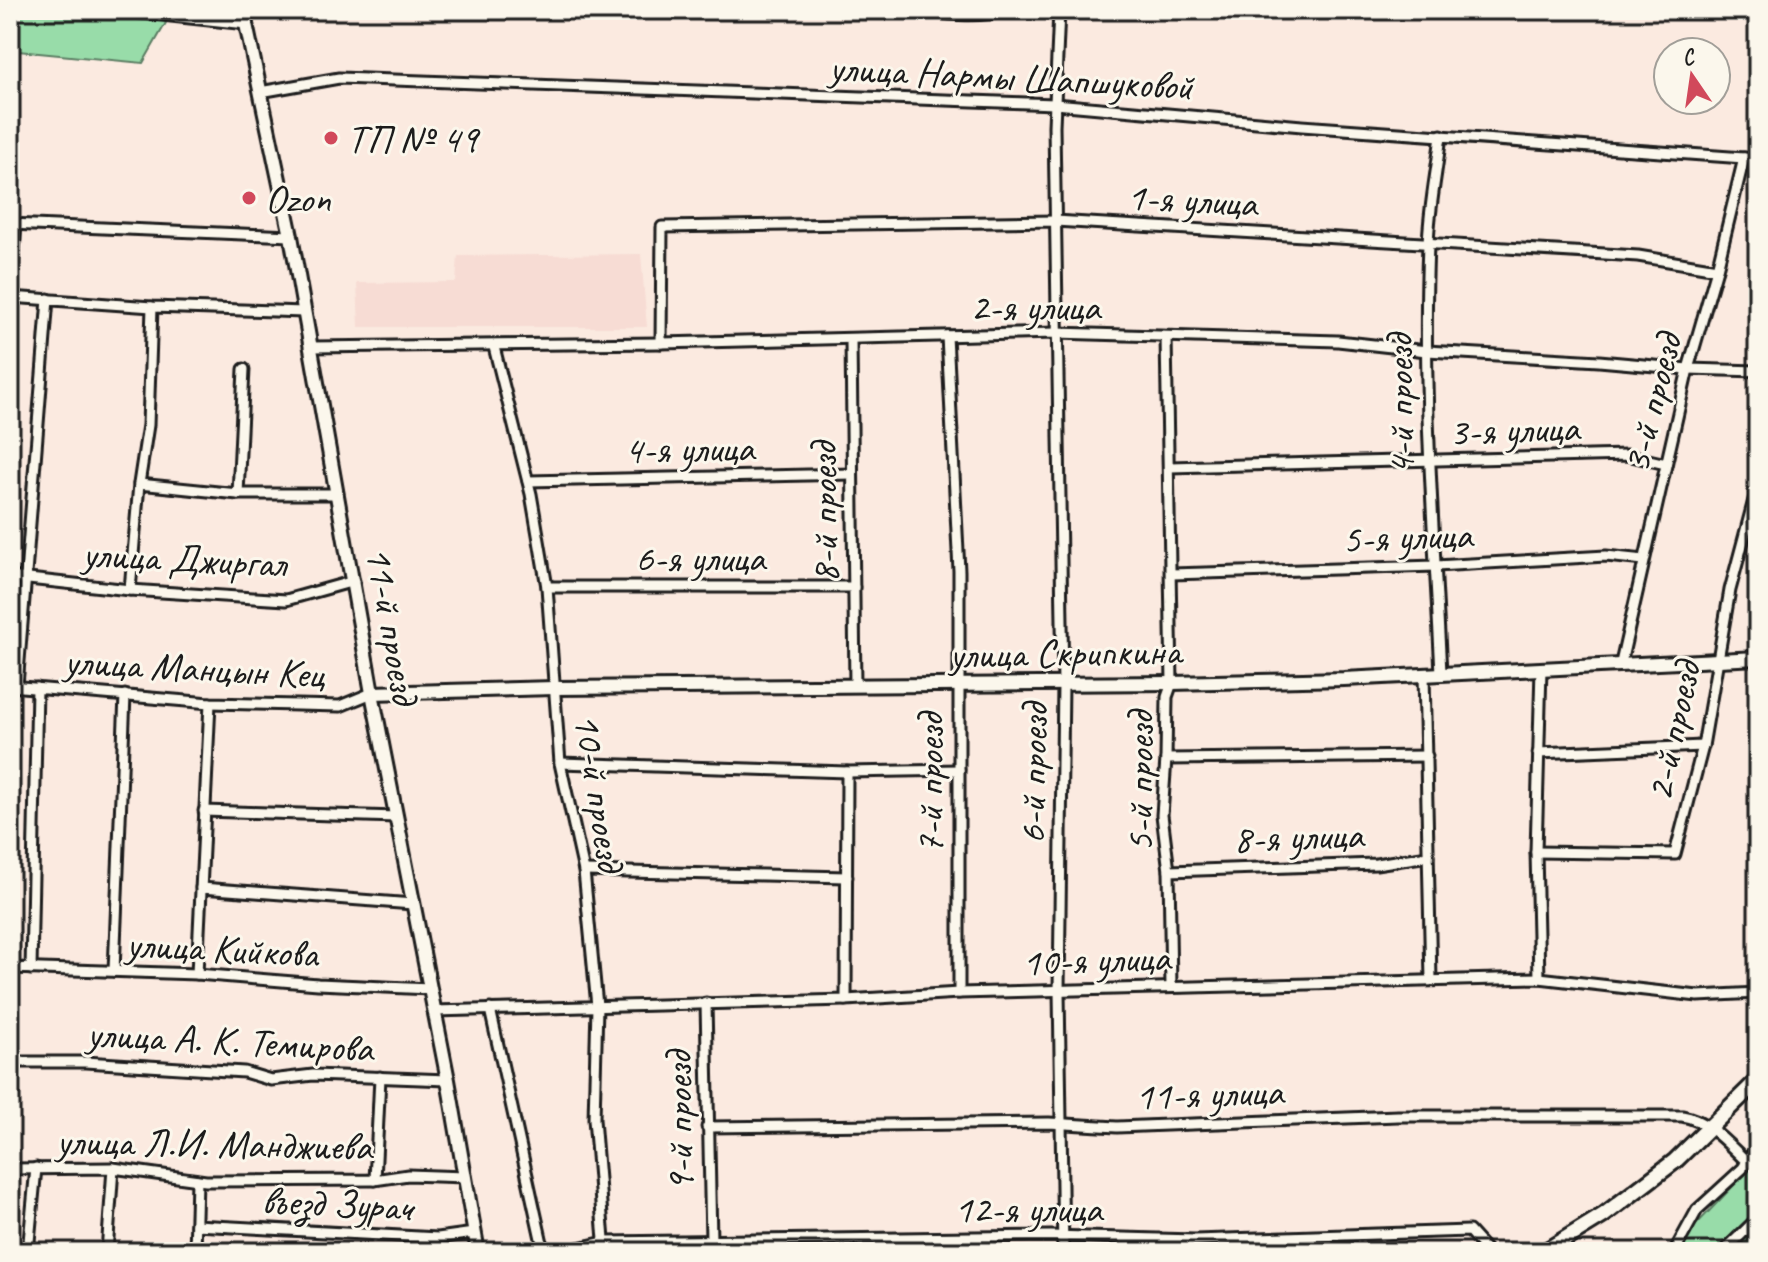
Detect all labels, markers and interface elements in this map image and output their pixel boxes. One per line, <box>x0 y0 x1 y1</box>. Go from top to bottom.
north arrow <box>1652 36 1732 116</box>
street label: улица Нармы Шапшуковой <box>826 42 1196 112</box>
text: С <box>1679 42 1699 72</box>
place label: ТП № 49 <box>347 114 481 164</box>
marker: ТП № 49 <box>322 129 340 147</box>
street label: 1-я улица <box>1126 172 1261 228</box>
place label: Ozon <box>265 174 332 224</box>
marker: Ozon <box>240 189 258 207</box>
street label: 2-я улица <box>970 282 1103 332</box>
street label: 3-й проезд <box>1611 325 1694 478</box>
street label: 4-й проезд <box>1374 330 1426 476</box>
street label: 3-я улица <box>1448 403 1582 457</box>
street label: 4-я улица <box>624 423 757 475</box>
street label: 8-й проезд <box>798 438 850 584</box>
street label: 5-я улица <box>1341 510 1475 564</box>
street label: улица Джиргал <box>79 529 290 589</box>
street label: 6-я улица <box>635 533 768 583</box>
street label: 11-й проезд <box>354 543 431 711</box>
street label: улица Скрипкина <box>947 626 1185 680</box>
street label: улица Манцын Кец <box>61 636 327 700</box>
street label: 2-й проезд <box>1634 653 1713 805</box>
street label: 6-й проезд <box>1007 699 1059 845</box>
street label: 5-й проезд <box>1115 708 1165 852</box>
street label: 10-й проезд <box>562 710 637 878</box>
street label: 7-й проезд <box>905 710 955 854</box>
street label: 8-я улица <box>1232 810 1366 864</box>
street label: улица Кийкова <box>123 919 322 979</box>
street label: 10-я улица <box>1021 932 1173 988</box>
street label: улица А. К. Темирова <box>84 1008 377 1074</box>
street label: 9-й проезд <box>653 1047 705 1193</box>
street label: 11-я улица <box>1134 1066 1286 1122</box>
street label: улица Л.И. Манджиева <box>54 1116 375 1172</box>
street label: въезд Зурач <box>261 1175 417 1233</box>
street label: 12-я улица <box>954 1184 1105 1234</box>

